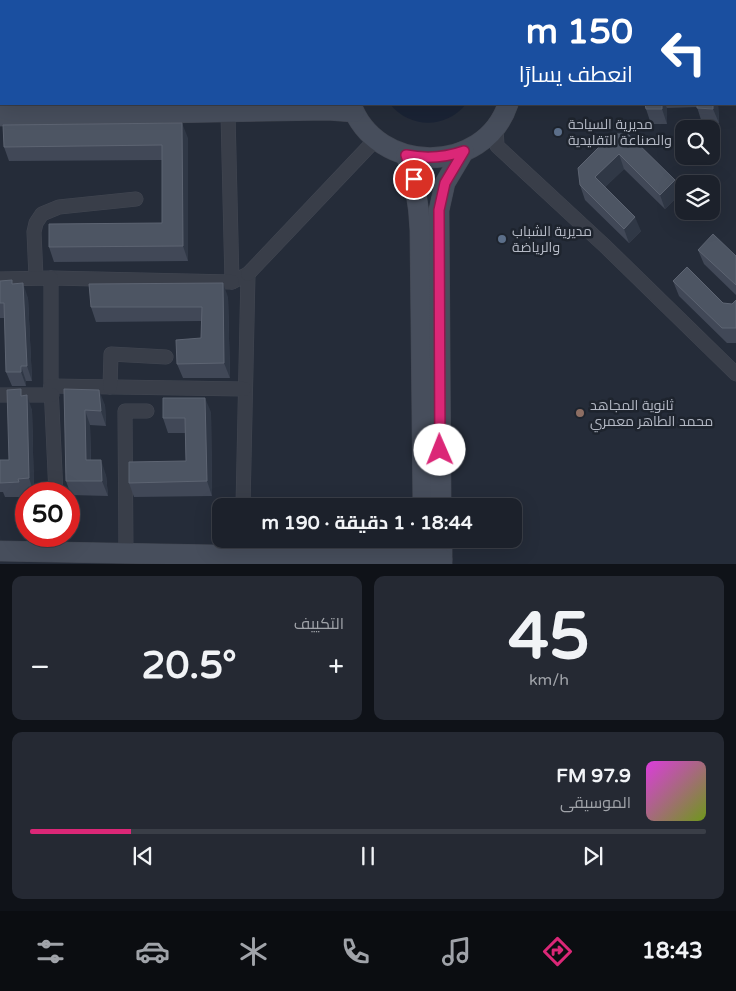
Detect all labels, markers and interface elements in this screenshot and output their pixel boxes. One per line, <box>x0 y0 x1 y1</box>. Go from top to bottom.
text: 150 m <box>526 11 633 53</box>
icon: left <box>651 20 716 85</box>
text: انعطف يسارًا <box>519 62 633 88</box>
place label: مديرية السياحة والصناعة التقليدية <box>568 116 672 149</box>
map controls <box>675 120 720 220</box>
button: search <box>675 120 720 165</box>
marker: مديرية السياحة والصناعة التقليدية <box>552 126 564 138</box>
pin <box>393 158 435 200</box>
icon: arrive <box>400 165 428 193</box>
button: layers <box>675 175 720 220</box>
place label: مديرية الشباب والرياضة <box>512 223 592 256</box>
marker: مديرية الشباب والرياضة <box>496 233 508 245</box>
place label: ثانوية المجاهد محمد الطاهر معمري <box>590 397 713 433</box>
marker: ثانوية المجاهد محمد الطاهر معمري <box>574 407 586 419</box>
position arrow <box>413 423 465 475</box>
speed limit sign: 50 <box>15 482 80 547</box>
text: 18:44 · 1 دقيقة · 190 m <box>261 512 473 534</box>
text: 45 <box>508 598 590 677</box>
text: التكييف <box>294 614 344 634</box>
text: 20.5° <box>142 643 237 689</box>
text: − <box>30 650 50 684</box>
text: + <box>328 650 344 684</box>
text: km/h <box>529 670 569 690</box>
text: 97.9 FM <box>556 765 631 787</box>
text: الموسيقى <box>560 793 631 813</box>
icon: previous <box>129 842 157 870</box>
icon: pause <box>354 842 382 870</box>
icon: next <box>579 842 607 870</box>
icon: filters <box>33 934 68 969</box>
icon: car <box>135 934 170 969</box>
icon: climate <box>236 934 271 969</box>
icon: phone <box>338 934 373 969</box>
icon: music <box>439 934 474 969</box>
icon: directions <box>540 934 575 969</box>
text: 18:43 <box>642 938 703 964</box>

